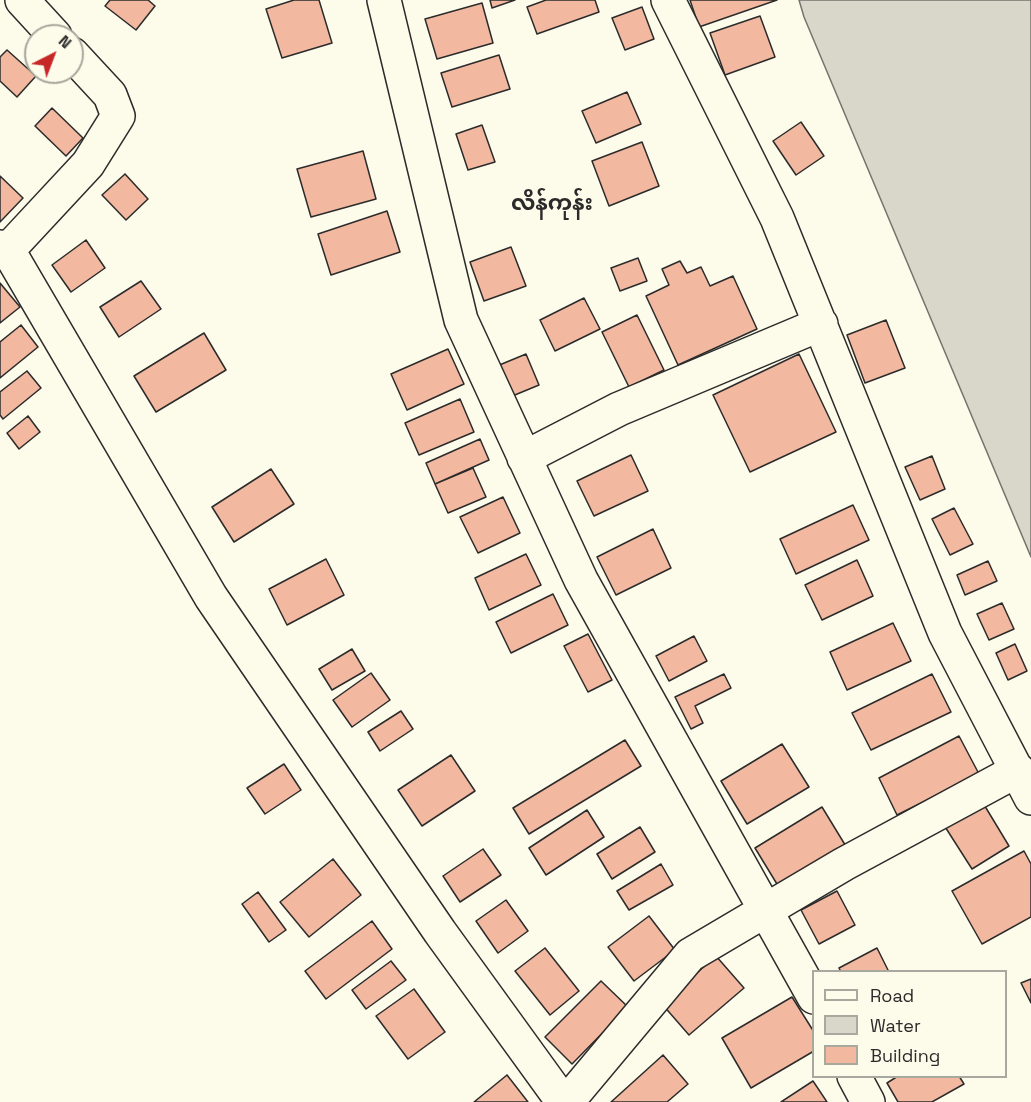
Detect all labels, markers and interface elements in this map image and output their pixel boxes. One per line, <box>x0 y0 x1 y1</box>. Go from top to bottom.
north arrow <box>24 24 84 84</box>
text: N <box>54 30 76 53</box>
district label: လိန်ကုန်း <box>511 191 593 217</box>
legend <box>812 970 1007 1078</box>
text: Road <box>870 984 914 1007</box>
text: Water <box>870 1014 921 1037</box>
text: Building <box>870 1044 940 1067</box>

